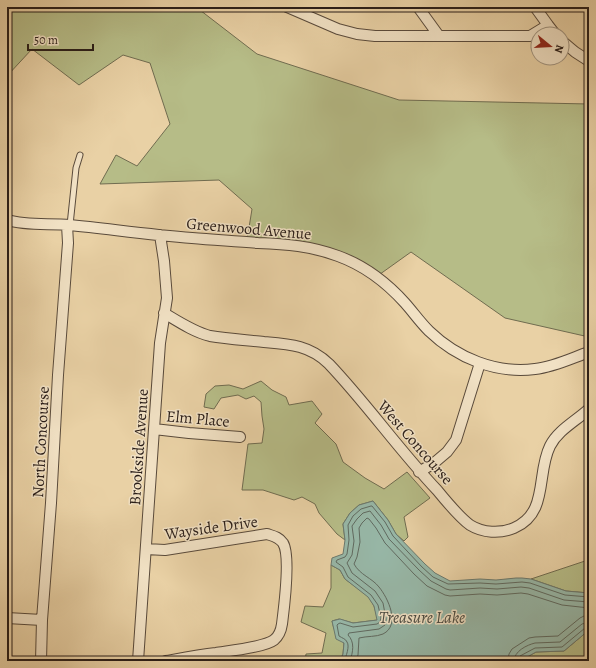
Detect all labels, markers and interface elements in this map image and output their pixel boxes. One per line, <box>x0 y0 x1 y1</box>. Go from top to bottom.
scale bar <box>28 26 93 52</box>
north arrow <box>530 26 570 66</box>
text: 50 m <box>34 32 58 48</box>
text: N <box>551 43 567 55</box>
street label: Greenwood Avenue <box>185 213 312 245</box>
street label: North Concourse <box>27 386 55 498</box>
street label: Brookside Avenue <box>124 388 154 506</box>
street label: West Concourse <box>372 395 458 490</box>
street label: Elm Place <box>165 405 231 433</box>
street label: Wayside Drive <box>162 511 259 546</box>
water label: Treasure Lake <box>379 606 465 629</box>

